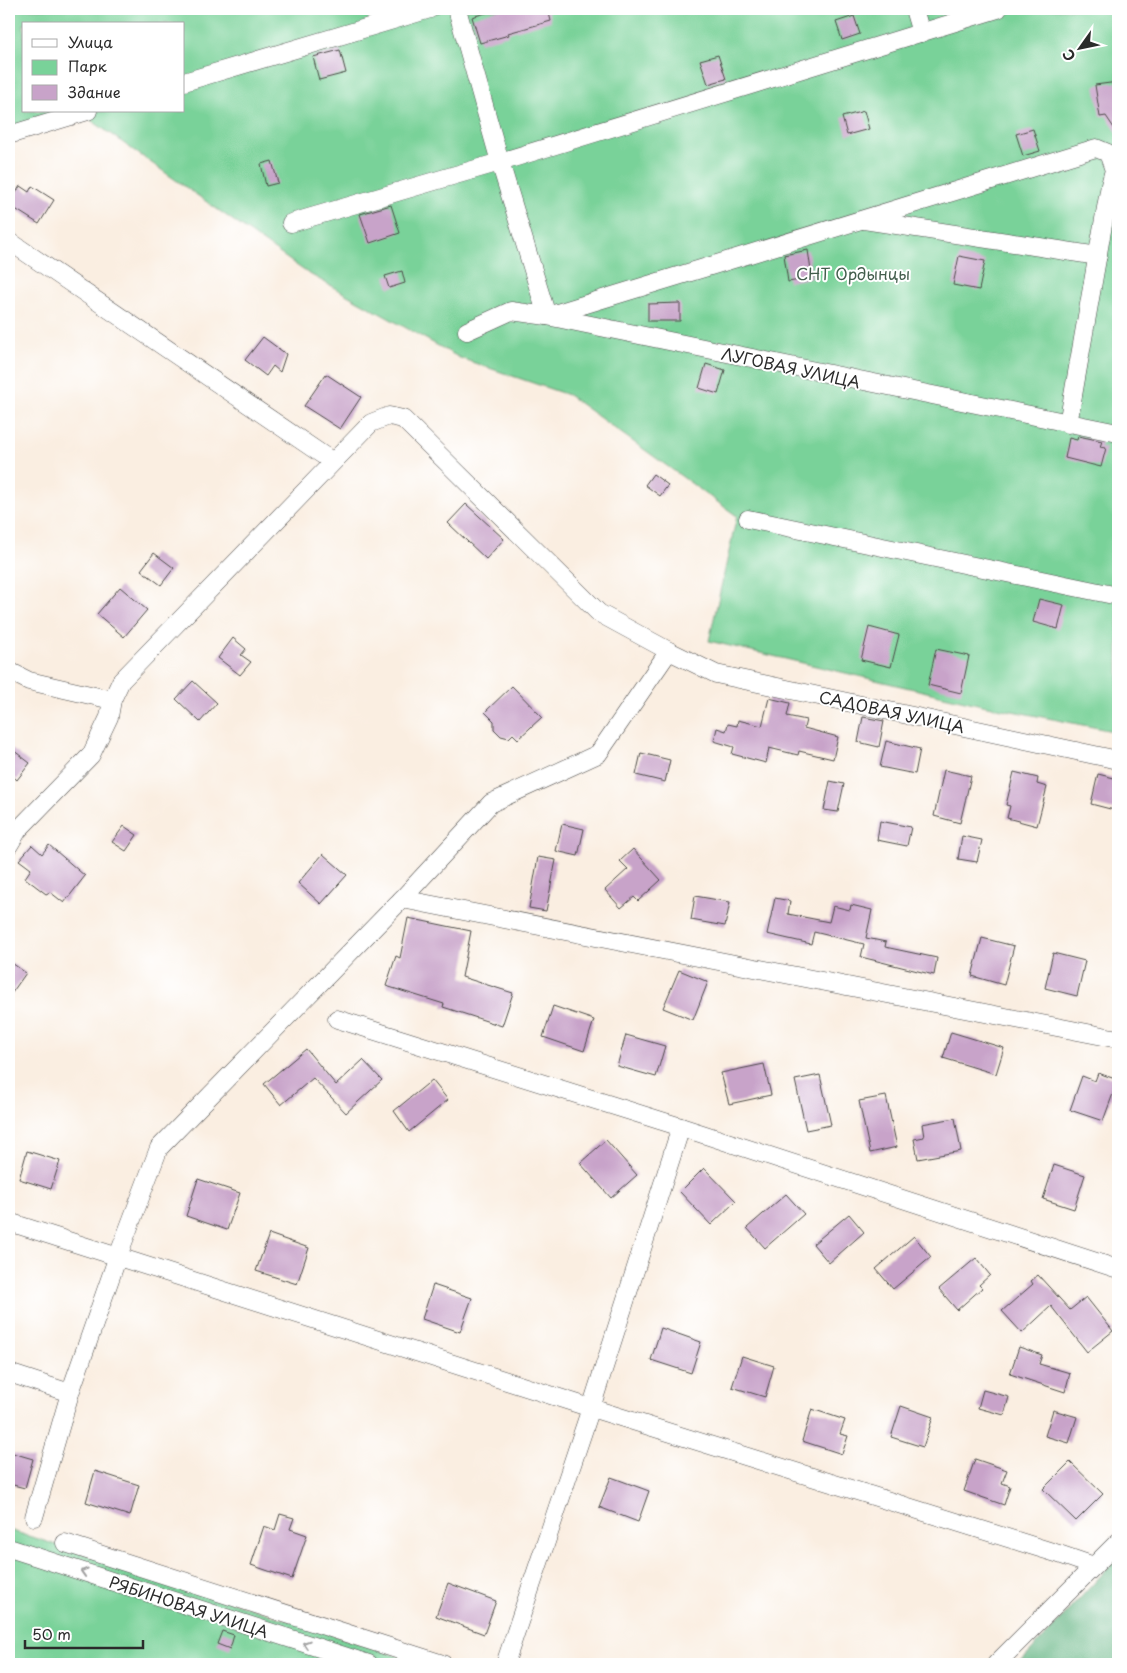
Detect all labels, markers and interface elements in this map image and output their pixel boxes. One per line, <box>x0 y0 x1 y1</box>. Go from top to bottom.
legend <box>22 22 185 112</box>
north arrow <box>1054 22 1104 72</box>
text: Улица <box>68 30 113 53</box>
text: С <box>1057 45 1080 65</box>
text: Парк <box>68 54 107 77</box>
text: Здание <box>68 80 121 103</box>
park label: СНТ Ордынцы <box>796 261 910 285</box>
street label: ЛУГОВАЯ УЛИЦА <box>719 341 863 393</box>
street label: САДОВАЯ УЛИЦА <box>817 684 967 738</box>
one-way arrow <box>81 1568 89 1578</box>
street label: РЯБИНОВАЯ УЛИЦА <box>106 1569 272 1643</box>
scale bar <box>25 1618 142 1650</box>
text: 50 m <box>32 1622 71 1645</box>
one-way arrow <box>302 1639 310 1649</box>

